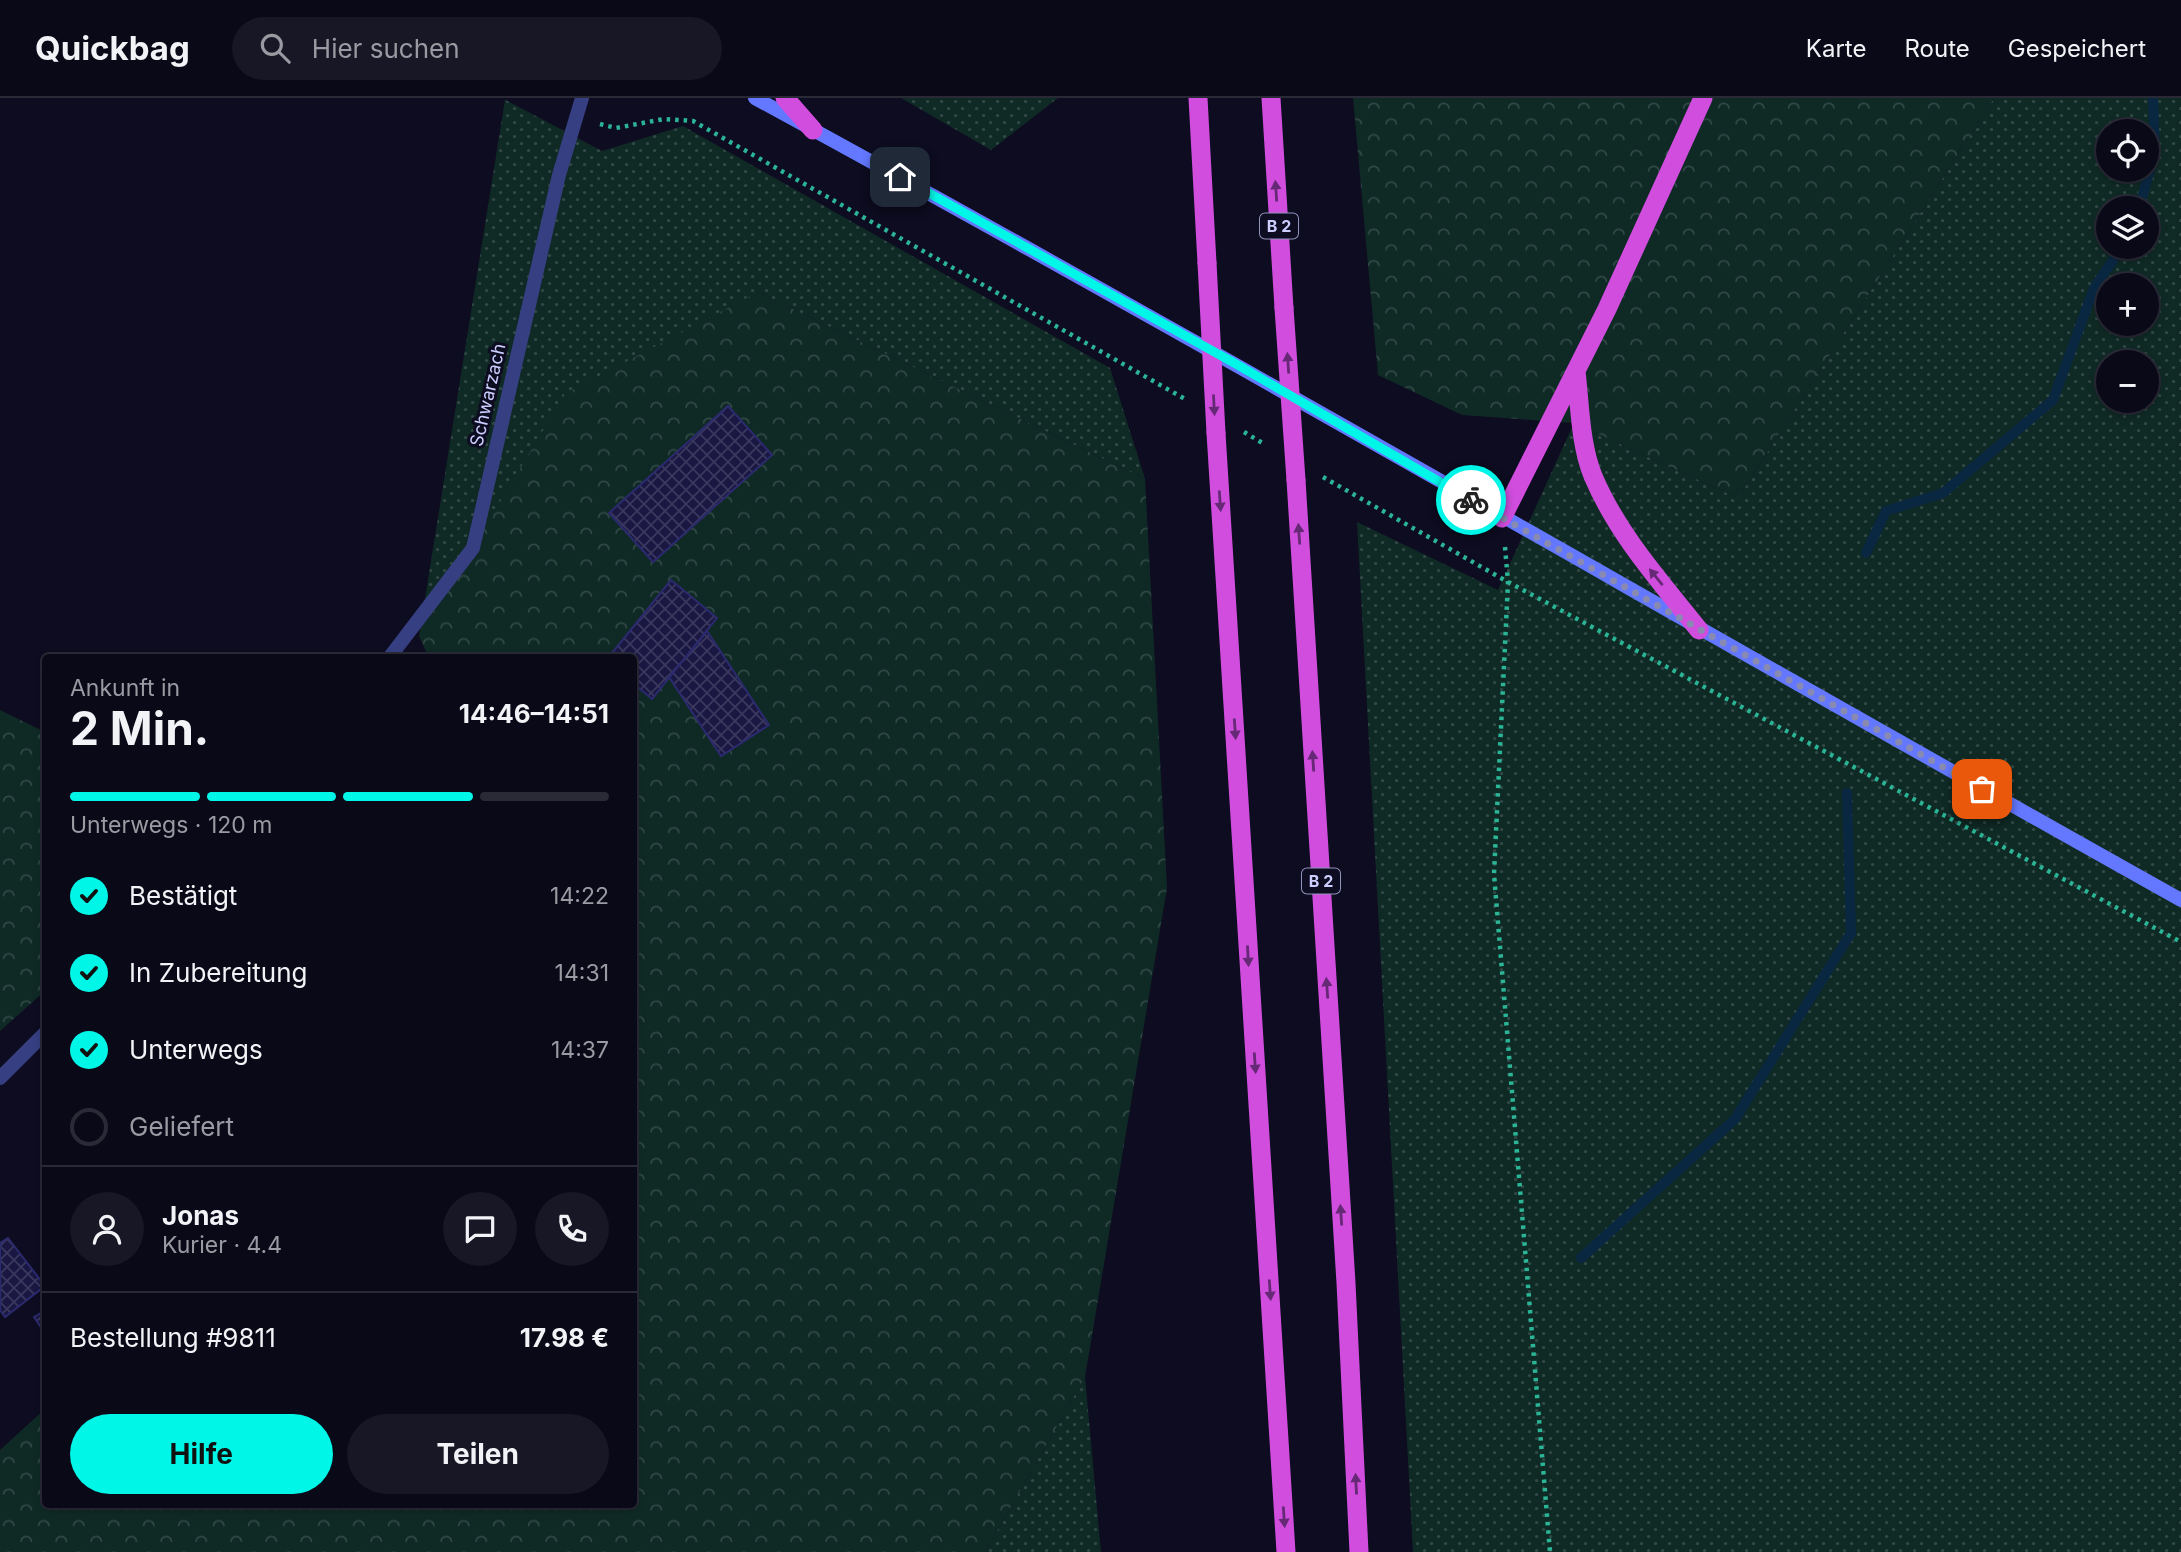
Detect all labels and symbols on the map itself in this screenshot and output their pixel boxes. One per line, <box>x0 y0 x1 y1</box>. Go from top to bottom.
pin <box>870 147 930 207</box>
one-way arrow <box>1270 180 1281 202</box>
road number: B 2 <box>1260 214 1298 238</box>
street label: Schwarzach <box>465 341 510 448</box>
one-way arrow <box>1282 351 1293 373</box>
one-way arrow <box>1209 394 1220 416</box>
courier <box>1436 465 1506 535</box>
one-way arrow <box>1215 491 1226 513</box>
one-way arrow <box>1293 522 1304 544</box>
one-way arrow <box>1649 568 1664 585</box>
one-way arrow <box>1230 718 1241 740</box>
one-way arrow <box>1307 749 1318 771</box>
pin <box>1952 759 2012 819</box>
road number: B 2 <box>1302 868 1340 894</box>
one-way arrow <box>1243 945 1254 967</box>
one-way arrow <box>1322 976 1333 998</box>
one-way arrow <box>1250 1052 1261 1074</box>
one-way arrow <box>1336 1203 1347 1225</box>
one-way arrow <box>1264 1279 1275 1301</box>
one-way arrow <box>1350 1473 1361 1495</box>
one-way arrow <box>1279 1506 1290 1528</box>

